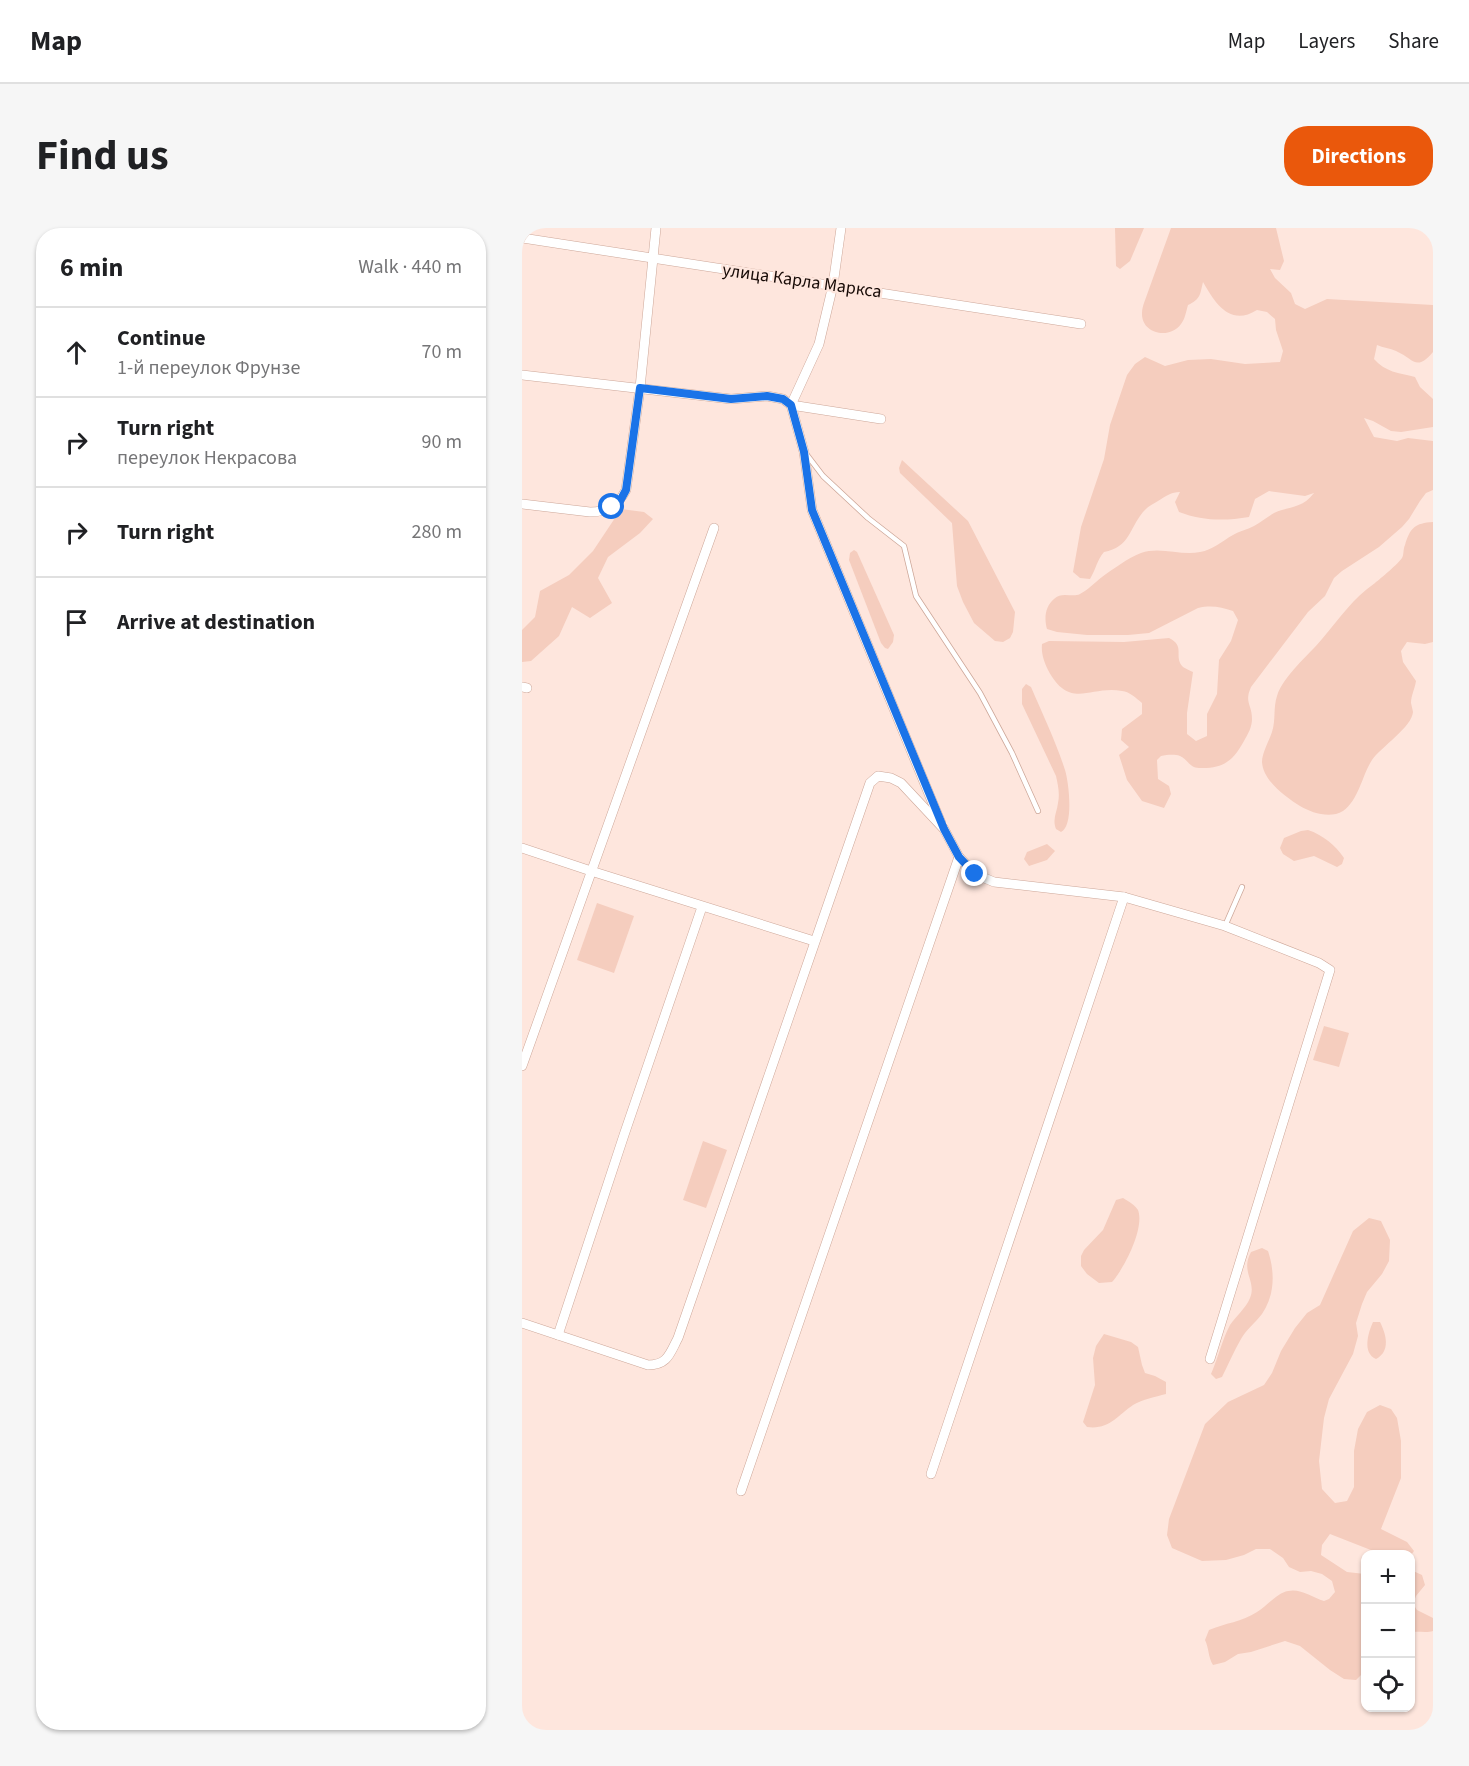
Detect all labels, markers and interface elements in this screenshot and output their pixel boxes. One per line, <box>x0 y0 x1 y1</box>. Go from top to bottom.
text: Map <box>30 21 82 61</box>
text: Map <box>1228 26 1265 56</box>
text: Layers <box>1298 26 1355 56</box>
text: Share <box>1388 26 1439 56</box>
text: Find us <box>36 126 169 186</box>
button: Directions <box>1284 126 1433 186</box>
text: 6 min <box>60 249 123 286</box>
text: Walk · 440 m <box>358 253 462 281</box>
street label: улица Карла Маркса <box>721 257 883 305</box>
text: Continue <box>117 322 206 354</box>
icon: ahead <box>60 336 93 369</box>
text: 70 m <box>422 338 462 366</box>
text: 1-й переулок Фрунзе <box>117 354 300 382</box>
text: Turn right <box>117 412 214 444</box>
icon: right <box>60 426 93 459</box>
text: 90 m <box>422 428 462 456</box>
text: переулок Некрасова <box>117 444 297 472</box>
route start <box>598 493 624 519</box>
icon: right <box>60 516 93 549</box>
text: Turn right <box>117 516 214 548</box>
text: 280 m <box>412 518 462 546</box>
icon: arrive <box>60 606 93 639</box>
text: Arrive at destination <box>117 606 315 638</box>
route end <box>961 860 987 886</box>
map controls <box>1361 1550 1415 1712</box>
button: + <box>1361 1550 1415 1604</box>
button: − <box>1361 1604 1415 1658</box>
button: locate <box>1361 1658 1415 1712</box>

